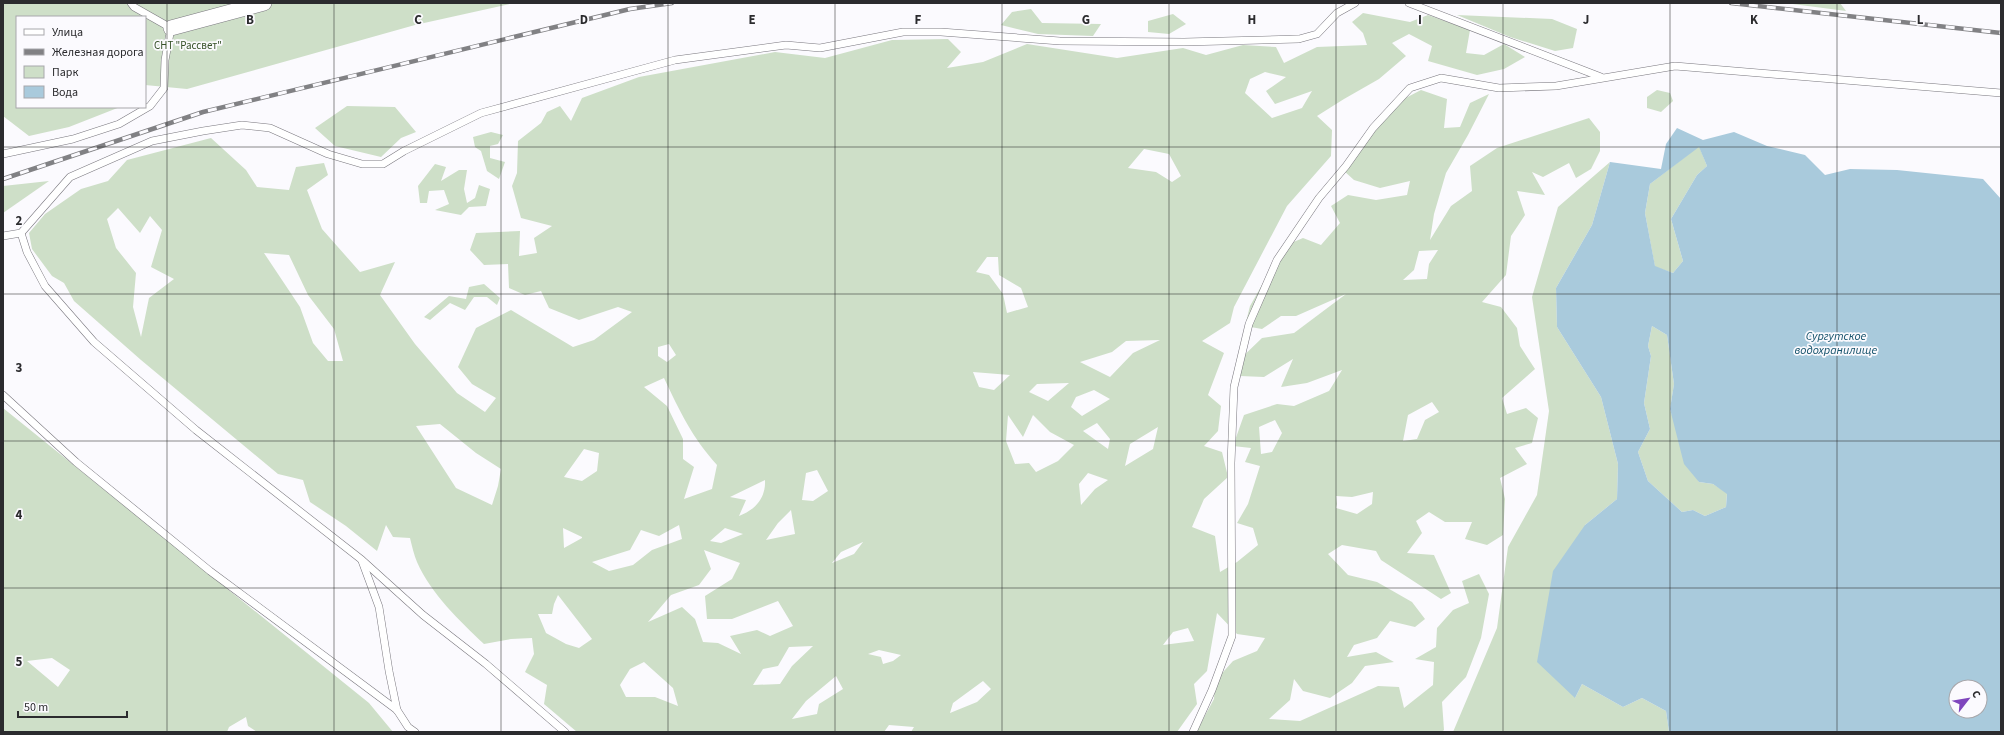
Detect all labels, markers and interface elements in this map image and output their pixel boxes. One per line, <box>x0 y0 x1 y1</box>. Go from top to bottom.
text: B <box>246 11 254 29</box>
text: C <box>414 11 422 29</box>
text: D <box>580 11 588 29</box>
text: E <box>748 11 756 29</box>
text: F <box>915 11 922 29</box>
text: G <box>1082 11 1090 29</box>
text: H <box>1248 11 1256 29</box>
text: I <box>1418 11 1422 29</box>
text: J <box>1583 11 1589 29</box>
text: K <box>1750 11 1759 29</box>
text: L <box>1917 11 1924 29</box>
legend <box>16 16 146 108</box>
text: Улица <box>52 24 83 41</box>
park label: СНТ "Рассвет" <box>154 38 222 53</box>
text: Железная дорога <box>52 44 144 61</box>
text: Парк <box>52 64 78 81</box>
text: Вода <box>52 84 78 101</box>
text: 2 <box>16 212 23 230</box>
water label: Сургутское водохранилище <box>1795 328 1878 359</box>
text: 3 <box>16 359 23 377</box>
text: 4 <box>16 506 23 524</box>
text: 5 <box>16 653 23 671</box>
north arrow <box>1948 679 1988 719</box>
text: С <box>1968 687 1985 701</box>
scale bar <box>18 693 127 719</box>
text: 50 m <box>24 699 48 716</box>

